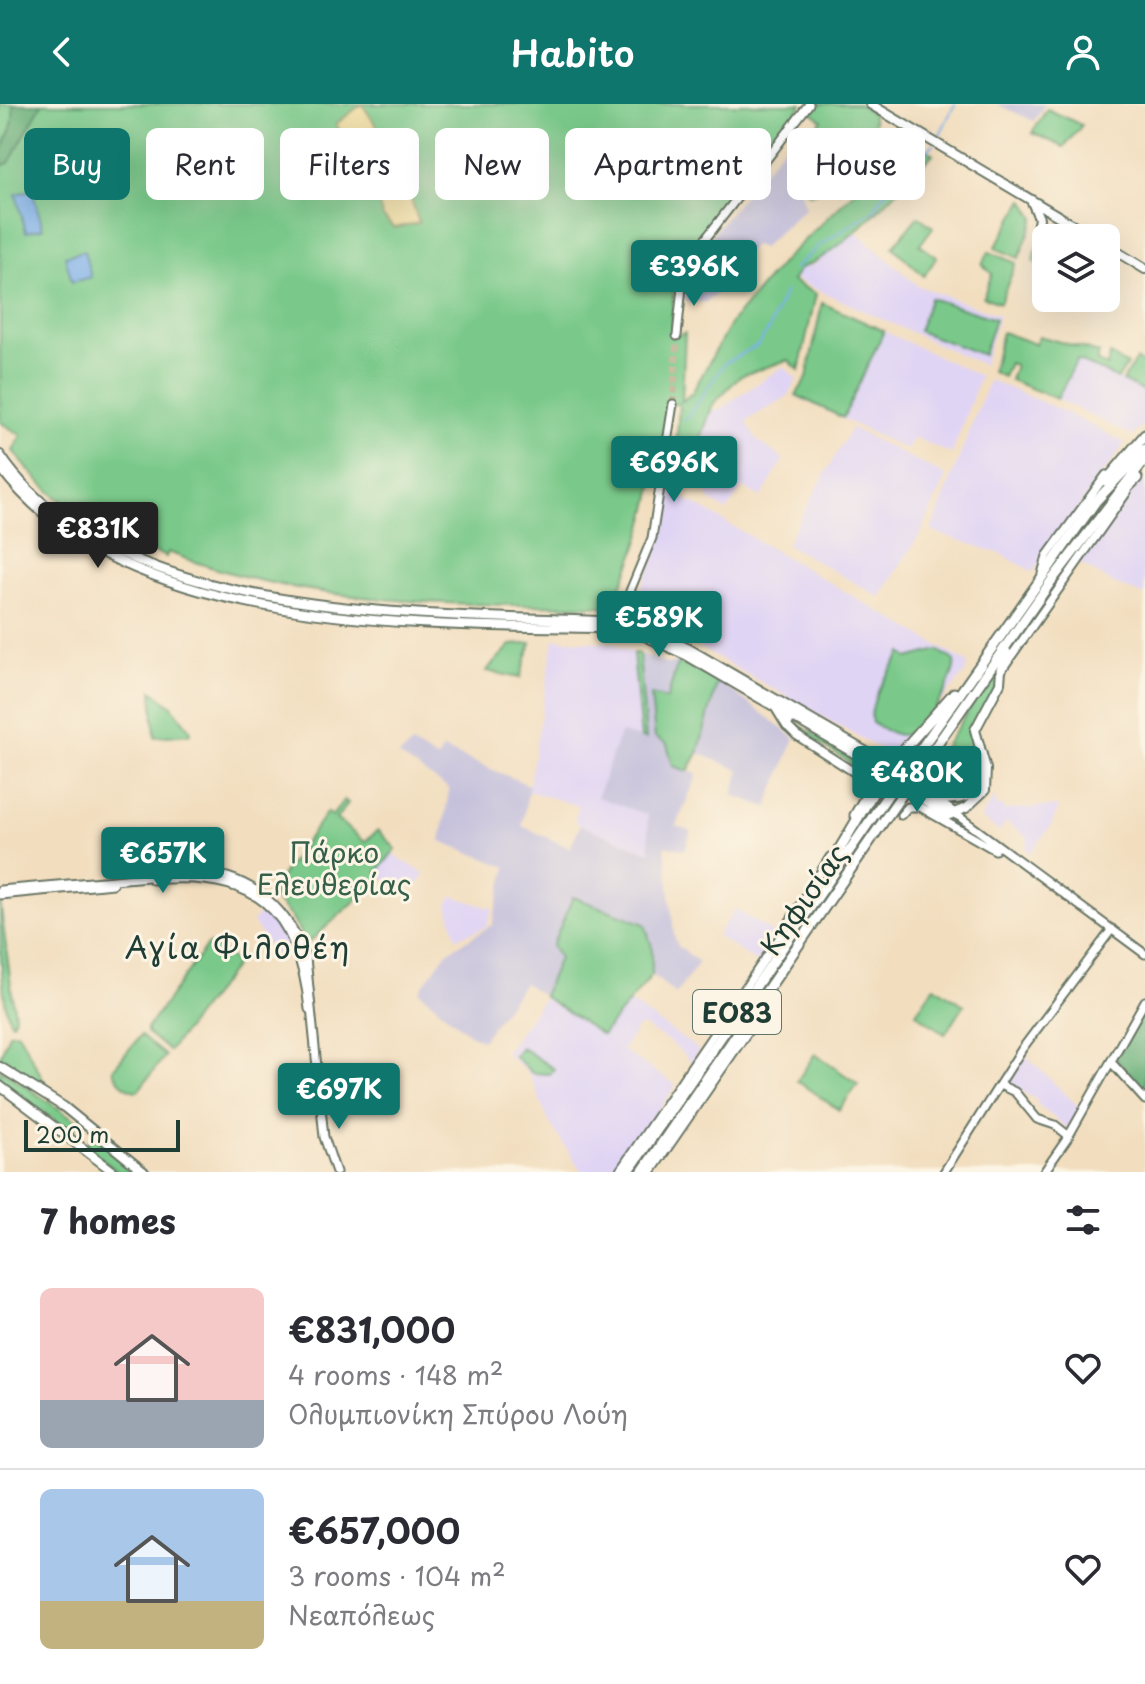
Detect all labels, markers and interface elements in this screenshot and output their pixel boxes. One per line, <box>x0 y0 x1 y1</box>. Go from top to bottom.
text: Habito <box>511 25 634 79</box>
icon: back <box>40 30 84 74</box>
icon: person <box>1061 30 1105 74</box>
chip: Buy <box>24 128 130 200</box>
chip: Rent <box>146 128 264 200</box>
chip: Filters <box>280 128 419 200</box>
chip: New <box>435 128 549 200</box>
chip: Apartment <box>565 128 771 200</box>
chip: House <box>787 128 925 200</box>
map controls <box>1032 224 1120 312</box>
button: layers <box>1032 224 1120 312</box>
pin: €396K <box>638 240 750 308</box>
text: €396K <box>649 246 739 285</box>
pin: €696K <box>618 436 730 504</box>
text: €696K <box>629 442 719 481</box>
pin: €831K <box>42 502 154 570</box>
text: €831K <box>56 508 140 547</box>
pin: €589K <box>603 591 715 659</box>
text: €589K <box>615 597 703 636</box>
pin: €480K <box>861 746 973 814</box>
text: €480K <box>870 752 964 791</box>
pin: €657K <box>107 827 219 895</box>
park label: Πάρκο Ελευθερίας <box>257 830 411 905</box>
text: €657K <box>119 833 207 872</box>
street label: Κηφισίας <box>749 834 857 964</box>
district label: Αγία Φιλοθέη <box>125 924 351 969</box>
road number: ΕΟ83 <box>693 990 781 1034</box>
pin: €697K <box>283 1063 395 1131</box>
text: €697K <box>296 1069 382 1108</box>
scale bar <box>24 1116 180 1152</box>
text: 200 m <box>36 1117 109 1150</box>
text: 7 homes <box>40 1194 176 1246</box>
icon: filters <box>1061 1198 1105 1242</box>
text: €831,000 <box>288 1303 455 1355</box>
icon: home <box>104 1320 200 1416</box>
icon: heart <box>1061 1346 1105 1390</box>
text: 4 rooms · 148 m² <box>288 1355 503 1394</box>
text: Ολυμπιονίκη Σπύρου Λούη <box>288 1394 628 1433</box>
text: €657,000 <box>288 1504 460 1556</box>
icon: home <box>104 1521 200 1617</box>
icon: heart <box>1061 1547 1105 1591</box>
text: 3 rooms · 104 m² <box>288 1556 506 1595</box>
text: Νεαπόλεως <box>288 1595 435 1634</box>

